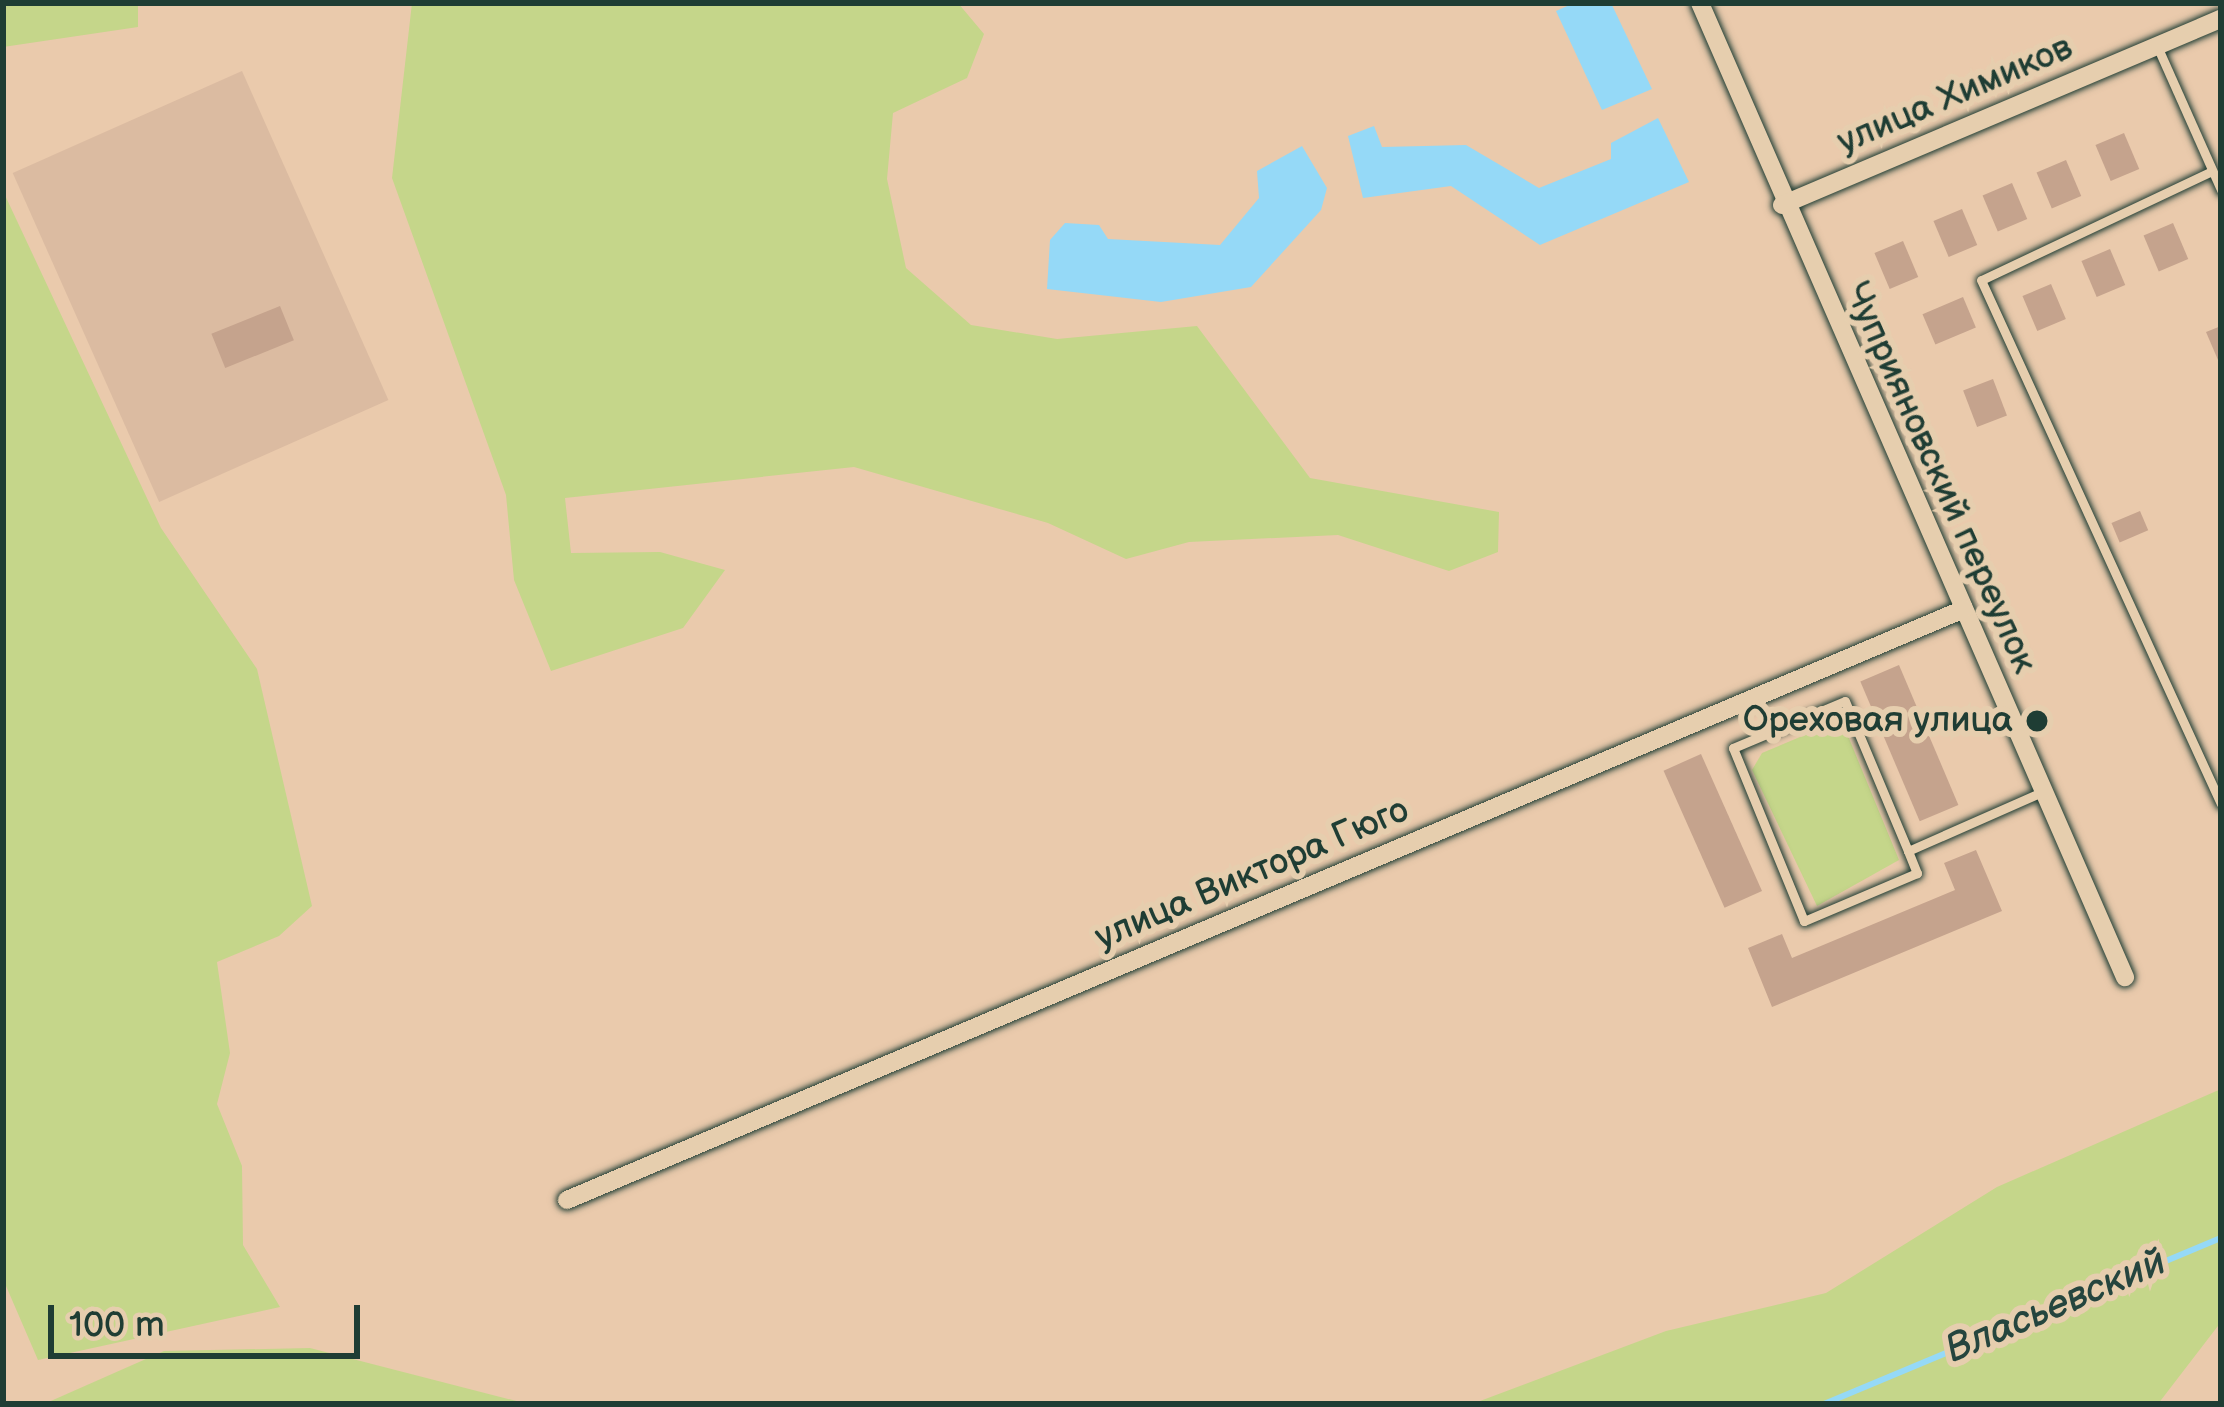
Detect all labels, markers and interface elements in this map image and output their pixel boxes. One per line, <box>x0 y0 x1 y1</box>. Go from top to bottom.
street label: улица Химиков <box>1831 26 2079 164</box>
street label: Чуприяновский переулок <box>1834 276 2046 680</box>
place label: Ореховая улица <box>1743 699 2013 743</box>
marker: Ореховая улица <box>2024 708 2050 734</box>
street label: улица Виктора Гюго <box>1089 788 1415 960</box>
water label: Власьевский <box>1939 1240 2173 1374</box>
scale bar <box>54 1281 366 1355</box>
text: 100 m <box>69 1304 165 1347</box>

